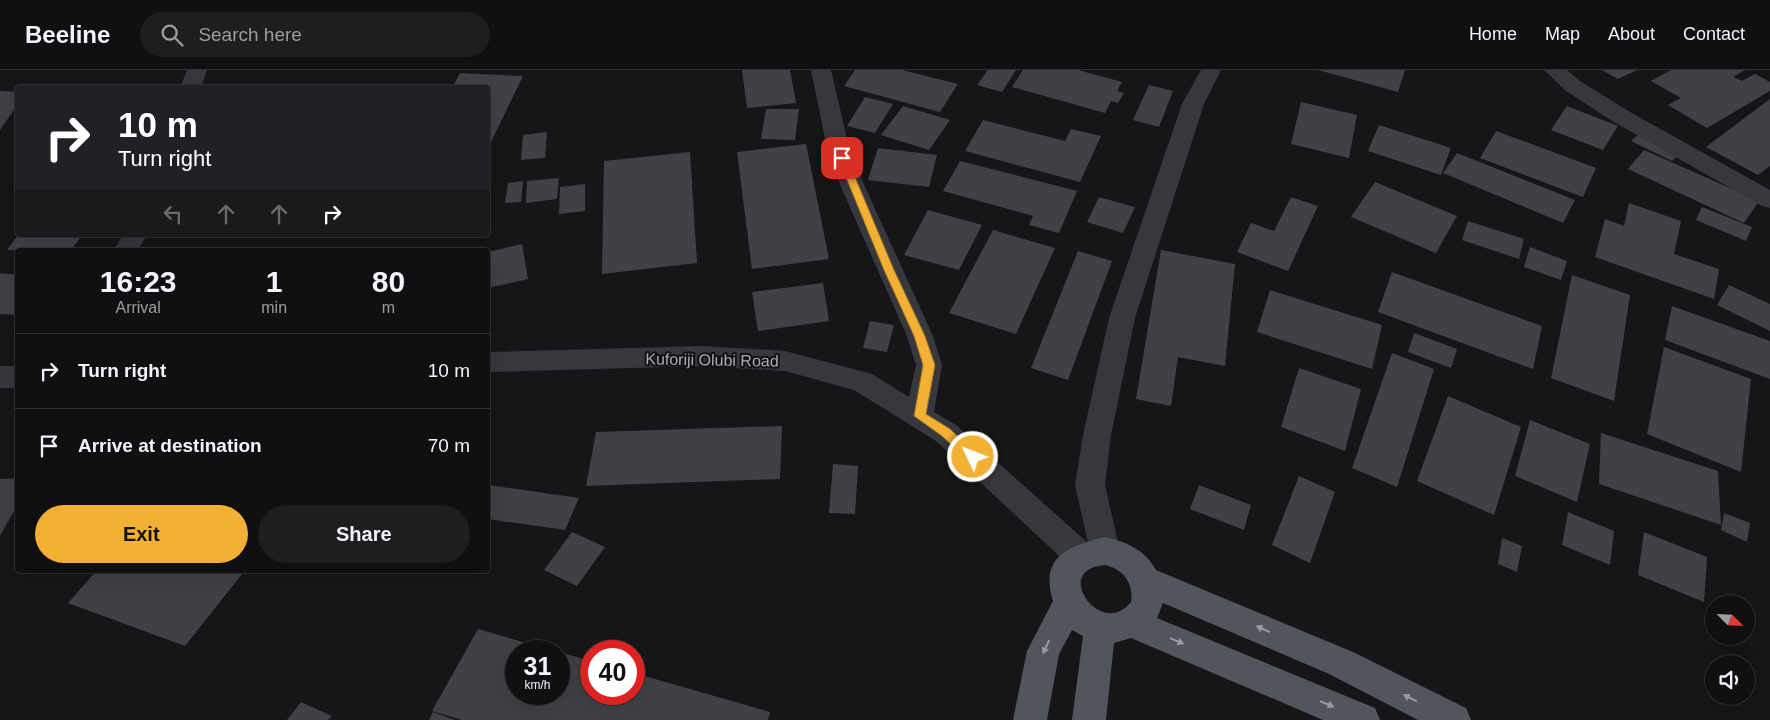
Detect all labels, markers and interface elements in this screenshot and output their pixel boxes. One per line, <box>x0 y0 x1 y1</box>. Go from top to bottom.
search box <box>140 12 490 57</box>
text: Beeline <box>25 21 110 48</box>
icon: search <box>158 21 186 49</box>
text: Search here <box>198 24 302 45</box>
text: Home <box>1469 24 1517 44</box>
text: Map <box>1545 24 1580 44</box>
text: About <box>1608 24 1655 44</box>
text: Contact <box>1683 24 1745 44</box>
icon: right <box>35 105 100 170</box>
text: 10 m <box>118 105 198 144</box>
pin <box>821 137 863 179</box>
icon: arrive <box>828 144 856 172</box>
text: Turn right <box>118 146 211 171</box>
icon: left <box>159 200 187 228</box>
icon: ahead <box>212 200 240 228</box>
icon: ahead <box>265 200 293 228</box>
icon: right <box>318 200 346 228</box>
text: 16:23 <box>100 265 177 298</box>
text: 1 <box>266 265 283 298</box>
text: 80 <box>372 265 405 298</box>
text: Arrival <box>115 299 161 316</box>
text: min <box>261 299 287 316</box>
text: m <box>382 299 395 316</box>
street label: Kuforiji Olubi Road <box>645 350 779 370</box>
icon: right <box>35 357 63 385</box>
text: Turn right <box>78 360 166 381</box>
text: 10 m <box>428 360 470 381</box>
position arrow <box>946 430 998 482</box>
icon: arrive <box>35 432 63 460</box>
text: Arrive at destination <box>78 435 262 456</box>
text: 70 m <box>428 435 470 456</box>
button: Exit <box>35 505 248 563</box>
button: Share <box>258 505 470 563</box>
north arrow <box>1705 595 1755 645</box>
map controls <box>1705 595 1755 705</box>
one-way arrow <box>1256 625 1270 633</box>
one-way arrow <box>1170 638 1184 646</box>
speed limit sign: 40 <box>580 640 645 705</box>
one-way arrow <box>1042 640 1050 654</box>
text: 31 <box>524 652 551 680</box>
button: sound <box>1705 655 1755 705</box>
text: km/h <box>524 678 551 692</box>
one-way arrow <box>1403 694 1418 702</box>
one-way arrow <box>1320 701 1334 709</box>

